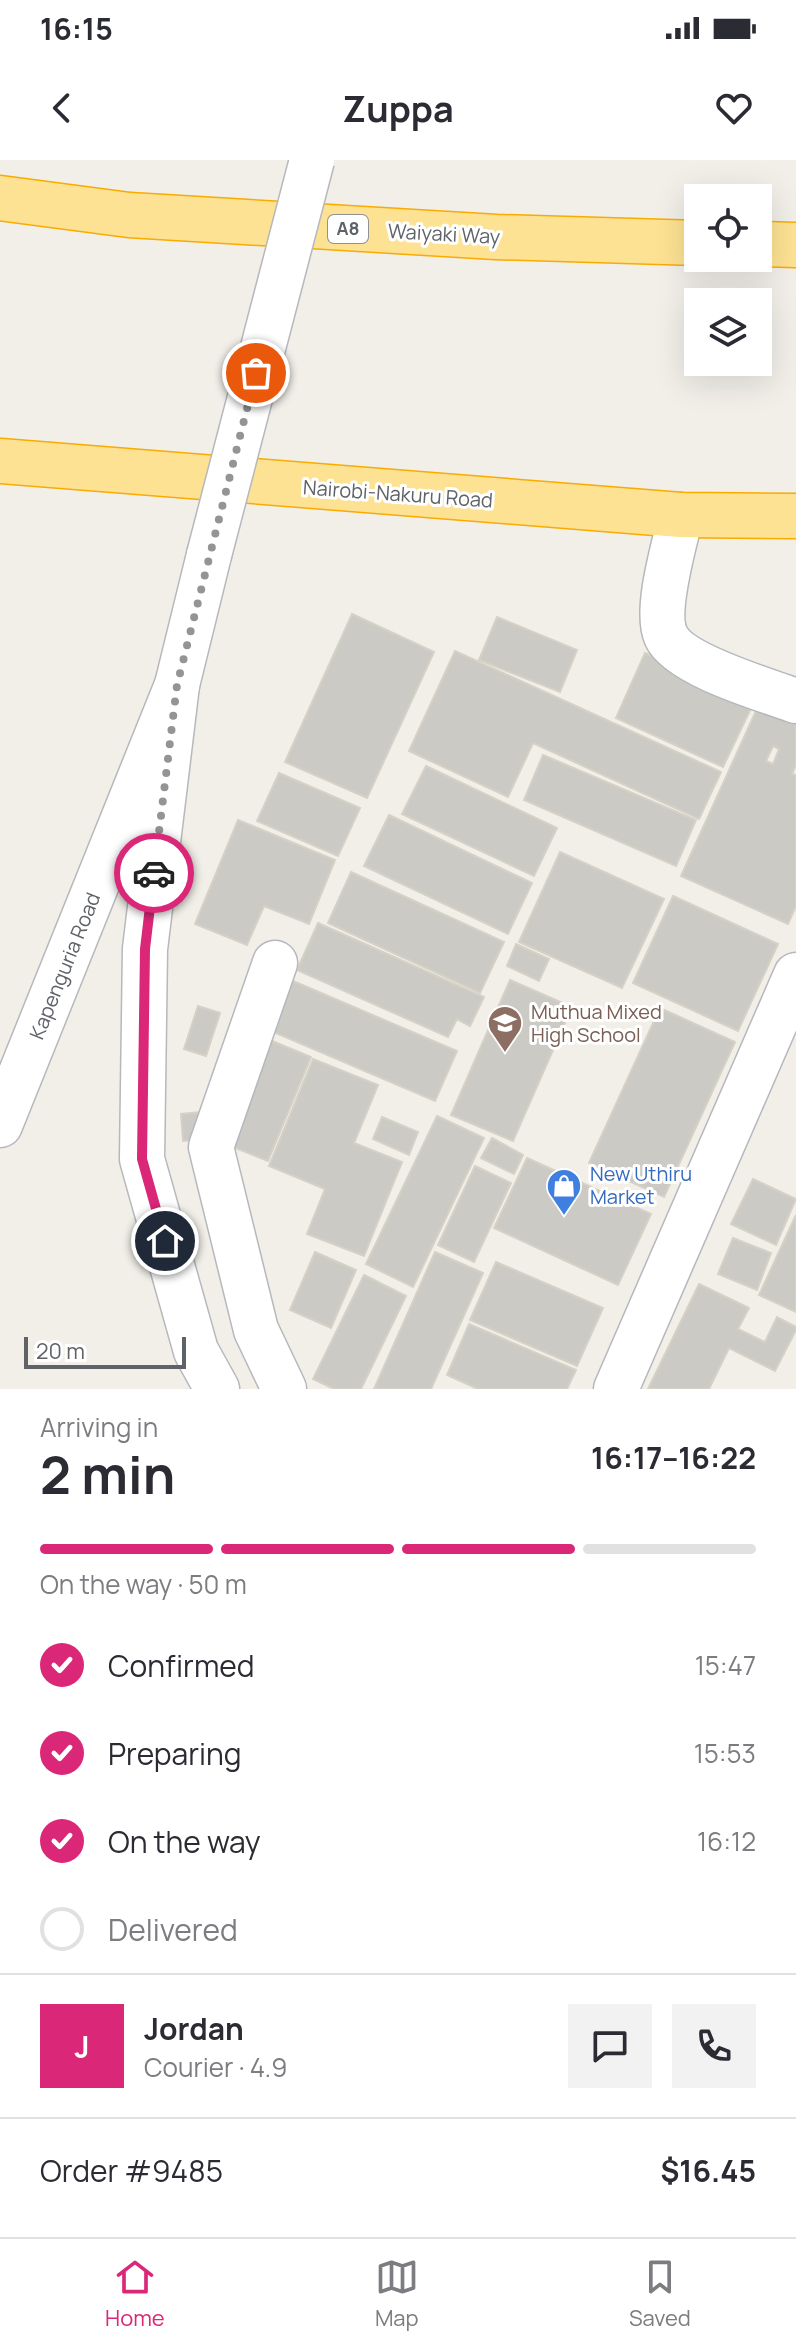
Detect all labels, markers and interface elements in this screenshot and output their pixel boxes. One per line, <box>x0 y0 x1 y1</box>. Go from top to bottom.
text: 16:15 <box>40 8 113 49</box>
text: Zuppa <box>342 84 454 133</box>
icon: back <box>40 86 84 130</box>
icon: heart <box>712 86 756 130</box>
map controls <box>684 184 772 376</box>
button: locate <box>684 184 772 272</box>
road number: A8 <box>328 215 368 243</box>
street label: Waiyaki Way <box>387 217 501 250</box>
button: layers <box>684 288 772 376</box>
pin <box>222 339 290 407</box>
icon: bag <box>234 351 278 395</box>
street label: Nairobi-Nakuru Road <box>302 473 494 514</box>
courier <box>114 833 194 913</box>
icon: car <box>132 851 176 895</box>
street label: Kapenguria Road <box>23 888 106 1043</box>
place label: Muthua Mixed High School <box>531 998 662 1048</box>
school or university icon: Muthua Mixed High School <box>486 1004 524 1054</box>
place label: New Uthiru Market <box>590 1160 692 1210</box>
shop icon: New Uthiru Market <box>545 1167 583 1217</box>
pin <box>131 1207 199 1275</box>
icon: home <box>143 1219 187 1263</box>
scale bar <box>24 1333 186 1369</box>
text: 20 m <box>36 1336 85 1366</box>
text: Arriving in <box>40 1409 158 1445</box>
text: 16:17–16:22 <box>591 1437 756 1478</box>
text: 2 min <box>40 1439 175 1510</box>
text: On the way · 50 m <box>40 1566 247 1602</box>
icon: check <box>40 1643 84 1687</box>
text: Confirmed <box>108 1645 255 1686</box>
text: 15:47 <box>695 1647 756 1683</box>
icon: check <box>40 1731 84 1775</box>
text: Preparing <box>108 1733 242 1774</box>
text: 15:53 <box>694 1735 756 1771</box>
icon: check <box>40 1819 84 1863</box>
text: On the way <box>108 1821 261 1862</box>
text: 16:12 <box>697 1823 756 1859</box>
text: Delivered <box>108 1909 238 1950</box>
button: chat <box>568 2004 652 2088</box>
button: phone <box>672 2004 756 2088</box>
text: Jordan <box>144 2008 244 2049</box>
text: J <box>74 2026 90 2067</box>
text: Courier · 4.9 <box>144 2049 287 2085</box>
text: Order #9485 <box>40 2150 223 2191</box>
text: $16.45 <box>660 2150 756 2191</box>
tab: Home <box>105 2255 165 2333</box>
tab: Map <box>375 2255 419 2333</box>
tab: Saved <box>629 2255 691 2333</box>

